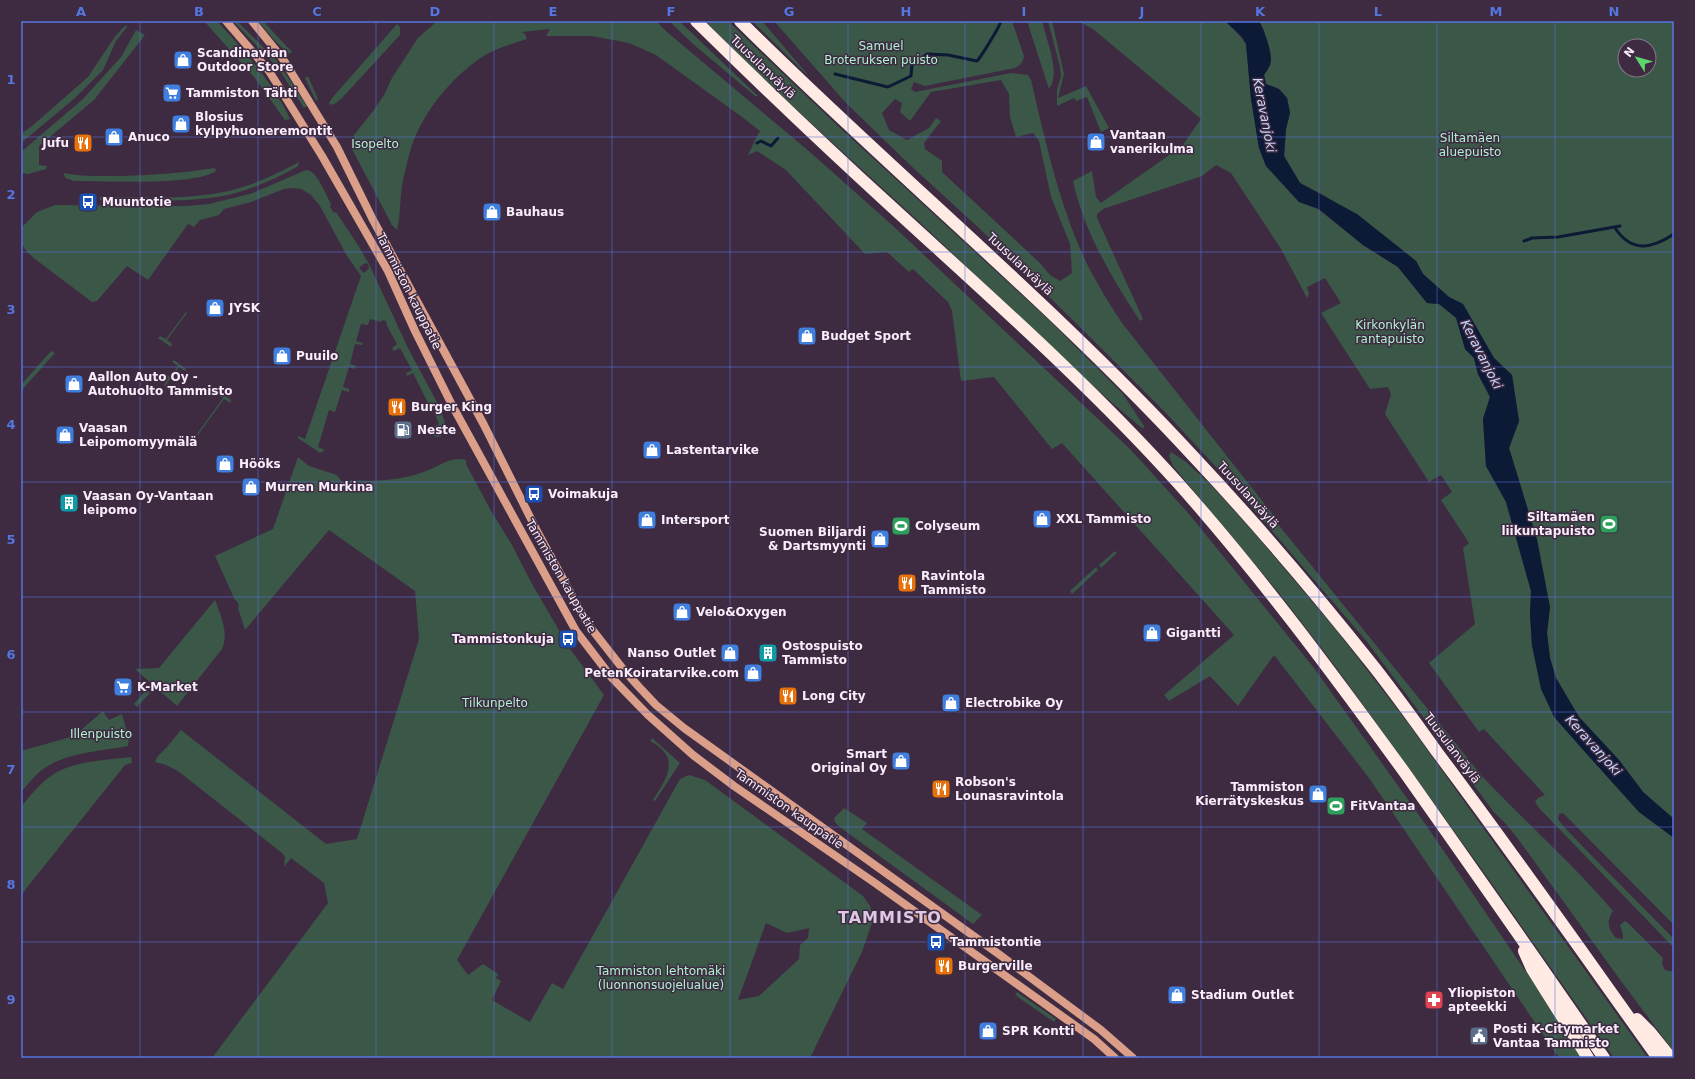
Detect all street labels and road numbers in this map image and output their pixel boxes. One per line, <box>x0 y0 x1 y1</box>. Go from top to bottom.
street label: Tuusulanväylä <box>727 32 798 102</box>
street label: Tuusulanväylä <box>983 229 1056 298</box>
street label: Tammiston kauppatie <box>373 230 444 352</box>
street label: Tuusulanväylä <box>1214 458 1282 531</box>
street label: Tammiston kauppatie <box>522 516 599 635</box>
street label: Tuusulanväylä <box>1420 709 1483 786</box>
street label: Tammiston kauppatie <box>731 766 846 852</box>

